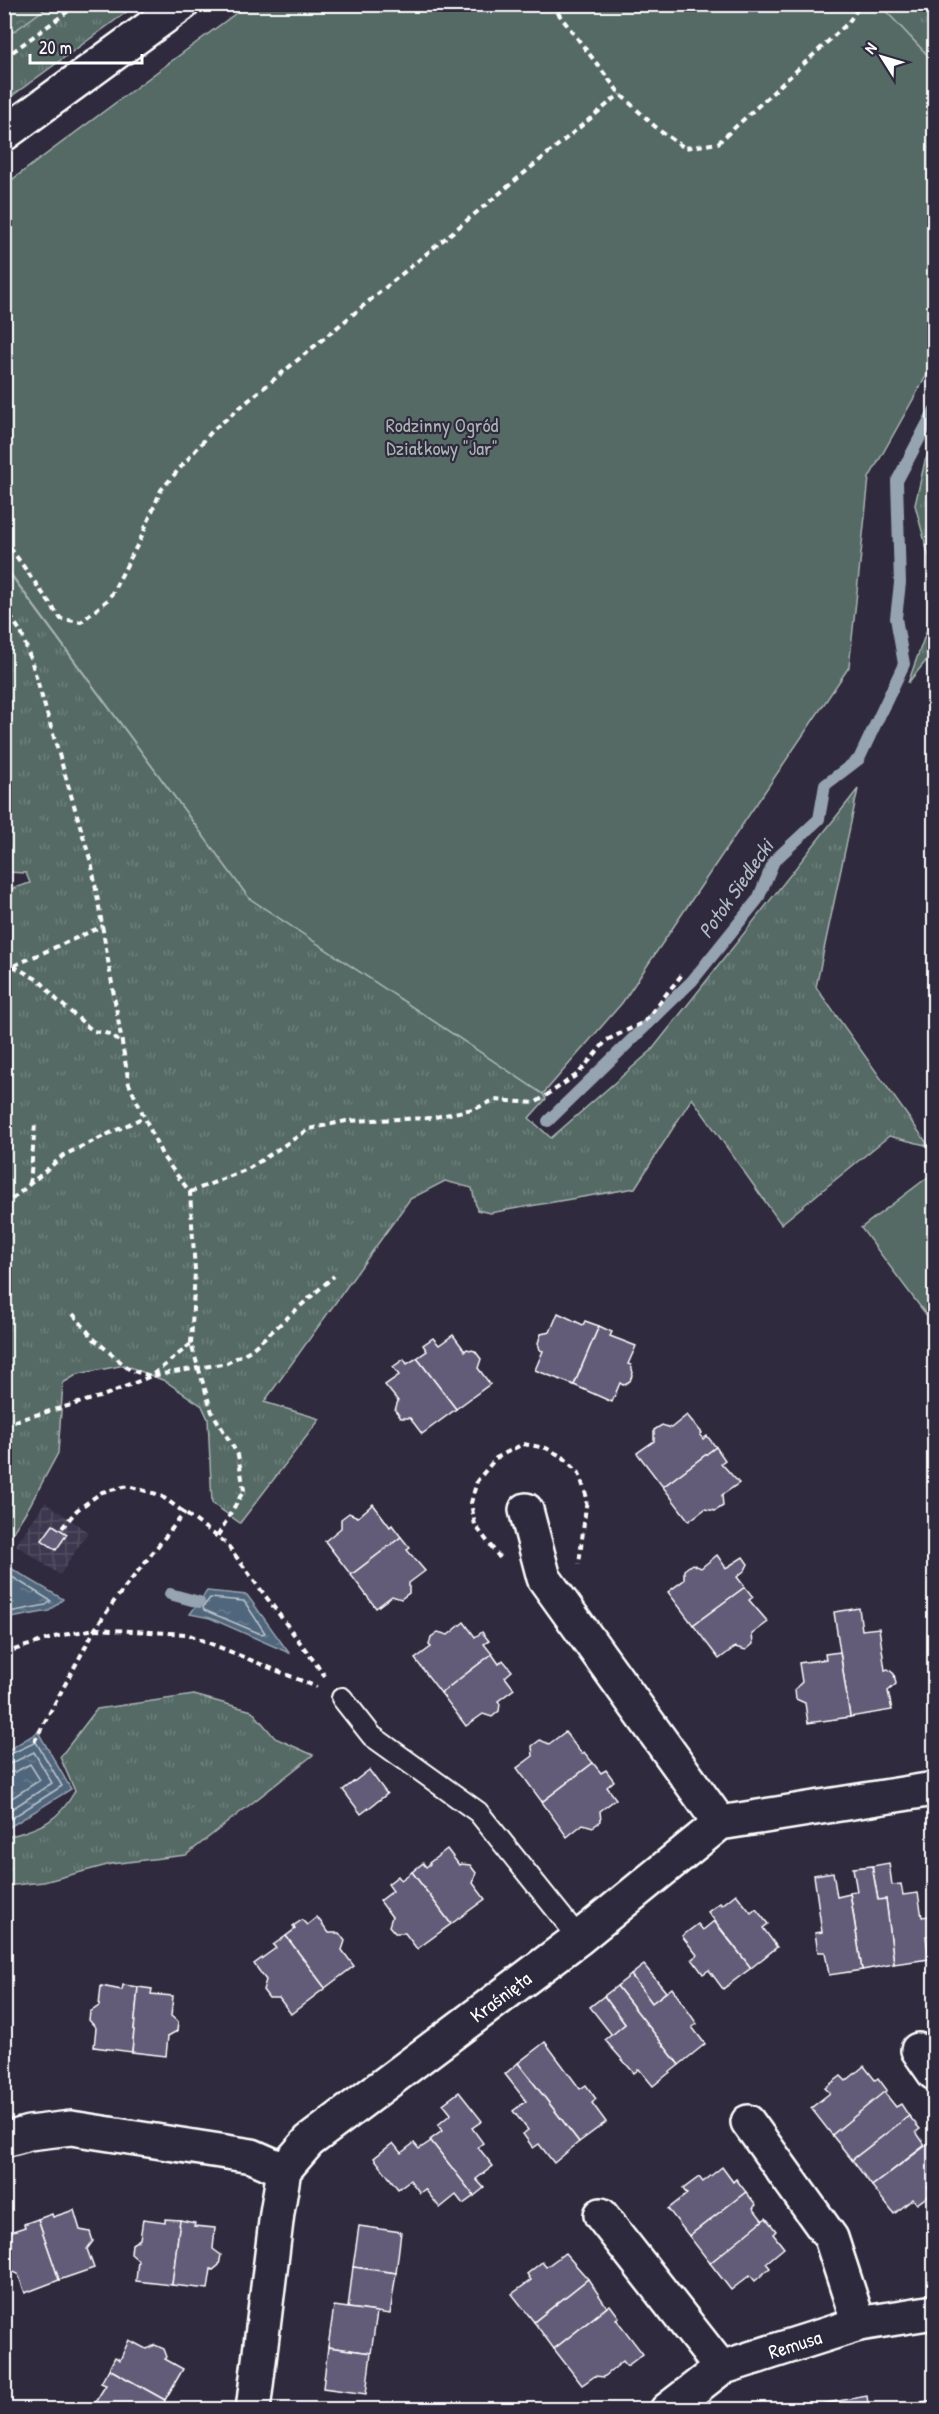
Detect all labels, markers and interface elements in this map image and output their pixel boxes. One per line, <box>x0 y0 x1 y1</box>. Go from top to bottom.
scale bar <box>30 27 142 65</box>
north arrow <box>852 27 912 87</box>
text: 20 m <box>39 35 72 60</box>
text: N <box>859 38 882 58</box>
park label: Rodzinny Ogród Działkowy "Jar" <box>386 411 499 461</box>
water label: Potok Siedlecki <box>691 832 782 944</box>
street label: Kraśnięta <box>464 1965 536 2028</box>
street label: Remusa <box>765 2323 825 2365</box>

